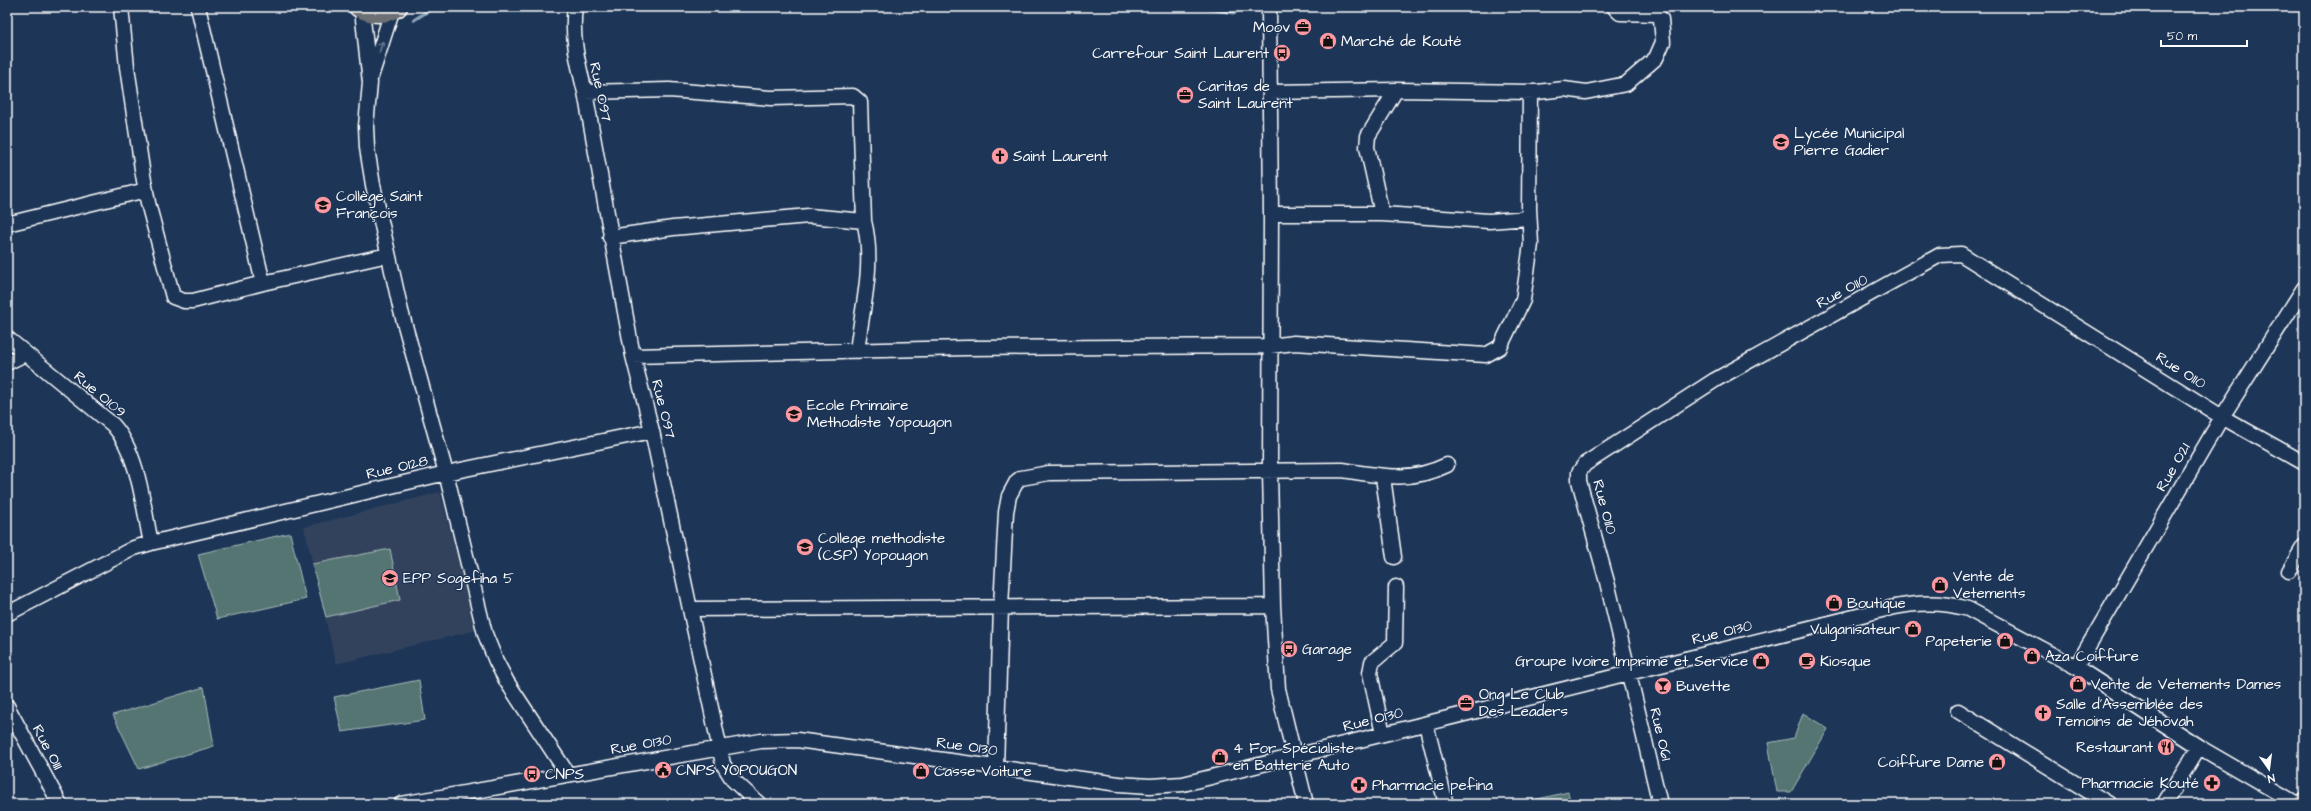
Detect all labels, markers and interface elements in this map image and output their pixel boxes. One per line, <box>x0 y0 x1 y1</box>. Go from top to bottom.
place label: Moov <box>1253 17 1290 38</box>
office icon: Moov <box>1293 17 1313 37</box>
scale bar <box>2161 22 2247 48</box>
text: 50 m <box>2167 28 2198 45</box>
shop icon: Marché de Kouté <box>1318 31 1338 51</box>
place label: Marché de Kouté <box>1341 31 1461 52</box>
one-way arrow <box>378 41 385 54</box>
place label: Carrefour Saint Laurent <box>1092 43 1269 64</box>
bus stop icon: Carrefour Saint Laurent <box>1272 43 1292 63</box>
street label: Rue O97 <box>584 60 617 124</box>
place label: Caritas de Saint Laurent <box>1198 76 1293 114</box>
office icon: Caritas de Saint Laurent <box>1175 85 1195 105</box>
place label: Lycée Municipal Pierre Gadier <box>1794 123 1904 161</box>
school or university icon: Lycée Municipal Pierre Gadier <box>1771 132 1791 152</box>
church icon: Saint Laurent <box>990 146 1010 166</box>
place label: Saint Laurent <box>1013 146 1108 167</box>
place label: Collège Saint François <box>336 186 423 224</box>
school or university icon: Collège Saint François <box>313 195 333 215</box>
street label: Rue O110 <box>1813 269 1872 314</box>
street label: Rue O110 <box>2152 347 2210 394</box>
street label: Rue O109 <box>69 366 130 422</box>
street label: Rue O97 <box>646 377 681 441</box>
place label: Ecole Primaire Methodiste Yopougon <box>807 395 952 434</box>
school or university icon: Ecole Primaire Methodiste Yopougon <box>784 404 804 424</box>
street label: Rue O21 <box>2151 439 2196 495</box>
street label: Rue O128 <box>364 450 430 485</box>
street label: Rue O110 <box>1587 477 1622 537</box>
place label: College methodiste (CSP) Yopougon <box>818 528 945 567</box>
school or university icon: College methodiste (CSP) Yopougon <box>795 537 815 557</box>
place label: Vente de Vetements <box>1953 566 2026 604</box>
school or university icon: EPP Sogefiha 5 <box>380 568 400 588</box>
place label: EPP Sogefiha 5 <box>403 568 514 590</box>
shop icon: Vente de Vetements <box>1930 575 1950 595</box>
shop icon: Boutique <box>1824 593 1844 613</box>
place label: Boutique <box>1847 593 1906 614</box>
street label: Rue O130 <box>1690 615 1755 650</box>
place label: Vulganisateur <box>1810 619 1900 641</box>
shop icon: Vulganisateur <box>1903 619 1923 639</box>
place label: Papeterie <box>1925 631 1992 652</box>
shop icon: Papeterie <box>1995 631 2015 651</box>
bus stop icon: Garage <box>1279 639 1299 659</box>
place label: Garage <box>1302 639 1352 661</box>
shop icon: Aza Coiffure <box>2022 646 2042 666</box>
place label: Aza Coiffure <box>2045 646 2139 667</box>
place label: Groupe Ivoire Imprime et Service <box>1515 651 1748 672</box>
shop icon: Groupe Ivoire Imprime et Service <box>1751 651 1771 671</box>
cafe icon: Kiosque <box>1797 651 1817 671</box>
place label: Kiosque <box>1820 651 1871 672</box>
shop icon: Vente de Vetements Dames <box>2068 674 2088 694</box>
place label: Vente de Vetements Dames <box>2091 674 2282 695</box>
bar icon: Buvette <box>1653 676 1673 696</box>
place label: Buvette <box>1676 676 1730 697</box>
place label: Ong Le Club Des Leaders <box>1479 684 1569 722</box>
office icon: Ong Le Club Des Leaders <box>1456 693 1476 713</box>
place label: Salle d'Assemblée des Temoins de Jéhovah <box>2056 694 2204 732</box>
street label: Rue O130 <box>1341 702 1406 737</box>
church icon: Salle d'Assemblée des Temoins de Jéhovah <box>2033 703 2053 723</box>
street label: Rue O61 <box>1644 706 1677 763</box>
street label: Rue O111 <box>27 721 68 774</box>
street label: Rue O130 <box>609 729 674 760</box>
street label: Rue O130 <box>935 732 999 761</box>
place label: Restaurant <box>2076 737 2153 758</box>
restaurant icon: Restaurant <box>2156 737 2176 757</box>
place label: 4 For Spécialiste en Batterie Auto <box>1233 738 1354 776</box>
shop icon: 4 For Spécialiste en Batterie Auto <box>1210 747 1230 767</box>
north arrow <box>2249 749 2289 789</box>
place label: Coiffure Dame <box>1878 752 1984 773</box>
shop icon: Coiffure Dame <box>1987 752 2007 772</box>
public building icon: CNPS YOPOUGON <box>653 760 673 780</box>
place label: CNPS YOPOUGON <box>676 760 797 781</box>
shop icon: Casse Voiture <box>911 761 931 781</box>
place label: Casse Voiture <box>934 761 1032 782</box>
bus stop icon: CNPS <box>522 764 542 784</box>
place label: CNPS <box>545 764 585 785</box>
text: N <box>2266 770 2276 786</box>
place label: Pharmacie Kouté <box>2082 773 2199 794</box>
pharmacy icon: Pharmacie Kouté <box>2202 773 2222 793</box>
pharmacy icon: Pharmacie pefina <box>1349 775 1369 795</box>
place label: Pharmacie pefina <box>1372 775 1493 796</box>

